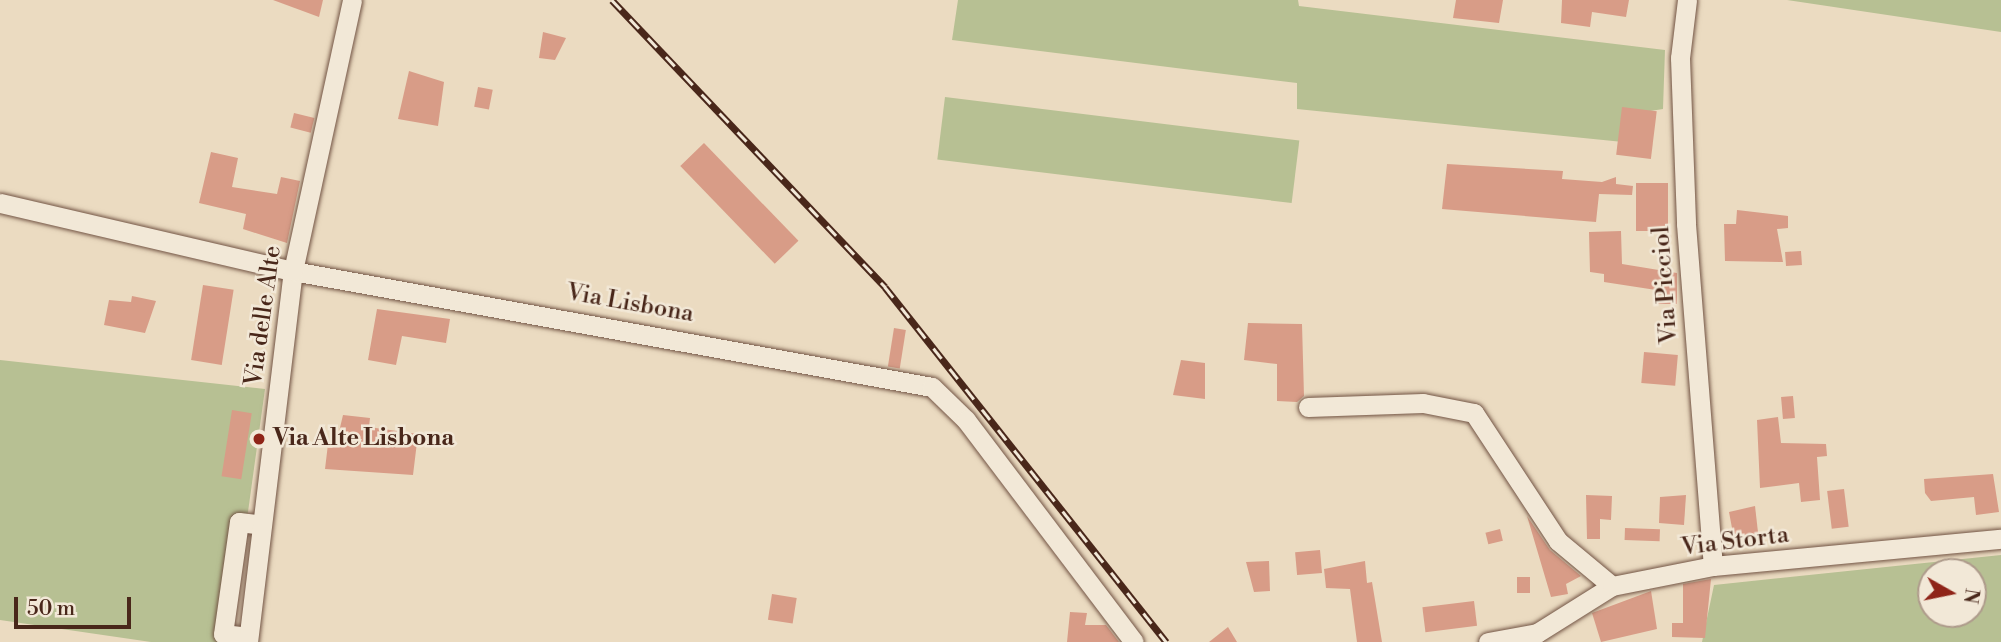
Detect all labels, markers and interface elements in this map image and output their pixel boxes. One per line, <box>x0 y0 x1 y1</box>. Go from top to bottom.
street label: Via Picciol <box>1648 225 1684 345</box>
street label: Via delle Alte <box>240 244 288 388</box>
street label: Via Lisbona <box>564 279 696 329</box>
place label: Via Alte Lisbona <box>273 425 454 453</box>
marker: Via Alte Lisbona <box>251 431 267 447</box>
street label: Via Storta <box>1679 521 1791 563</box>
north arrow <box>1917 558 1987 628</box>
scale bar <box>18 582 135 626</box>
text: N <box>1958 587 1984 605</box>
text: 50 m <box>27 596 75 622</box>

